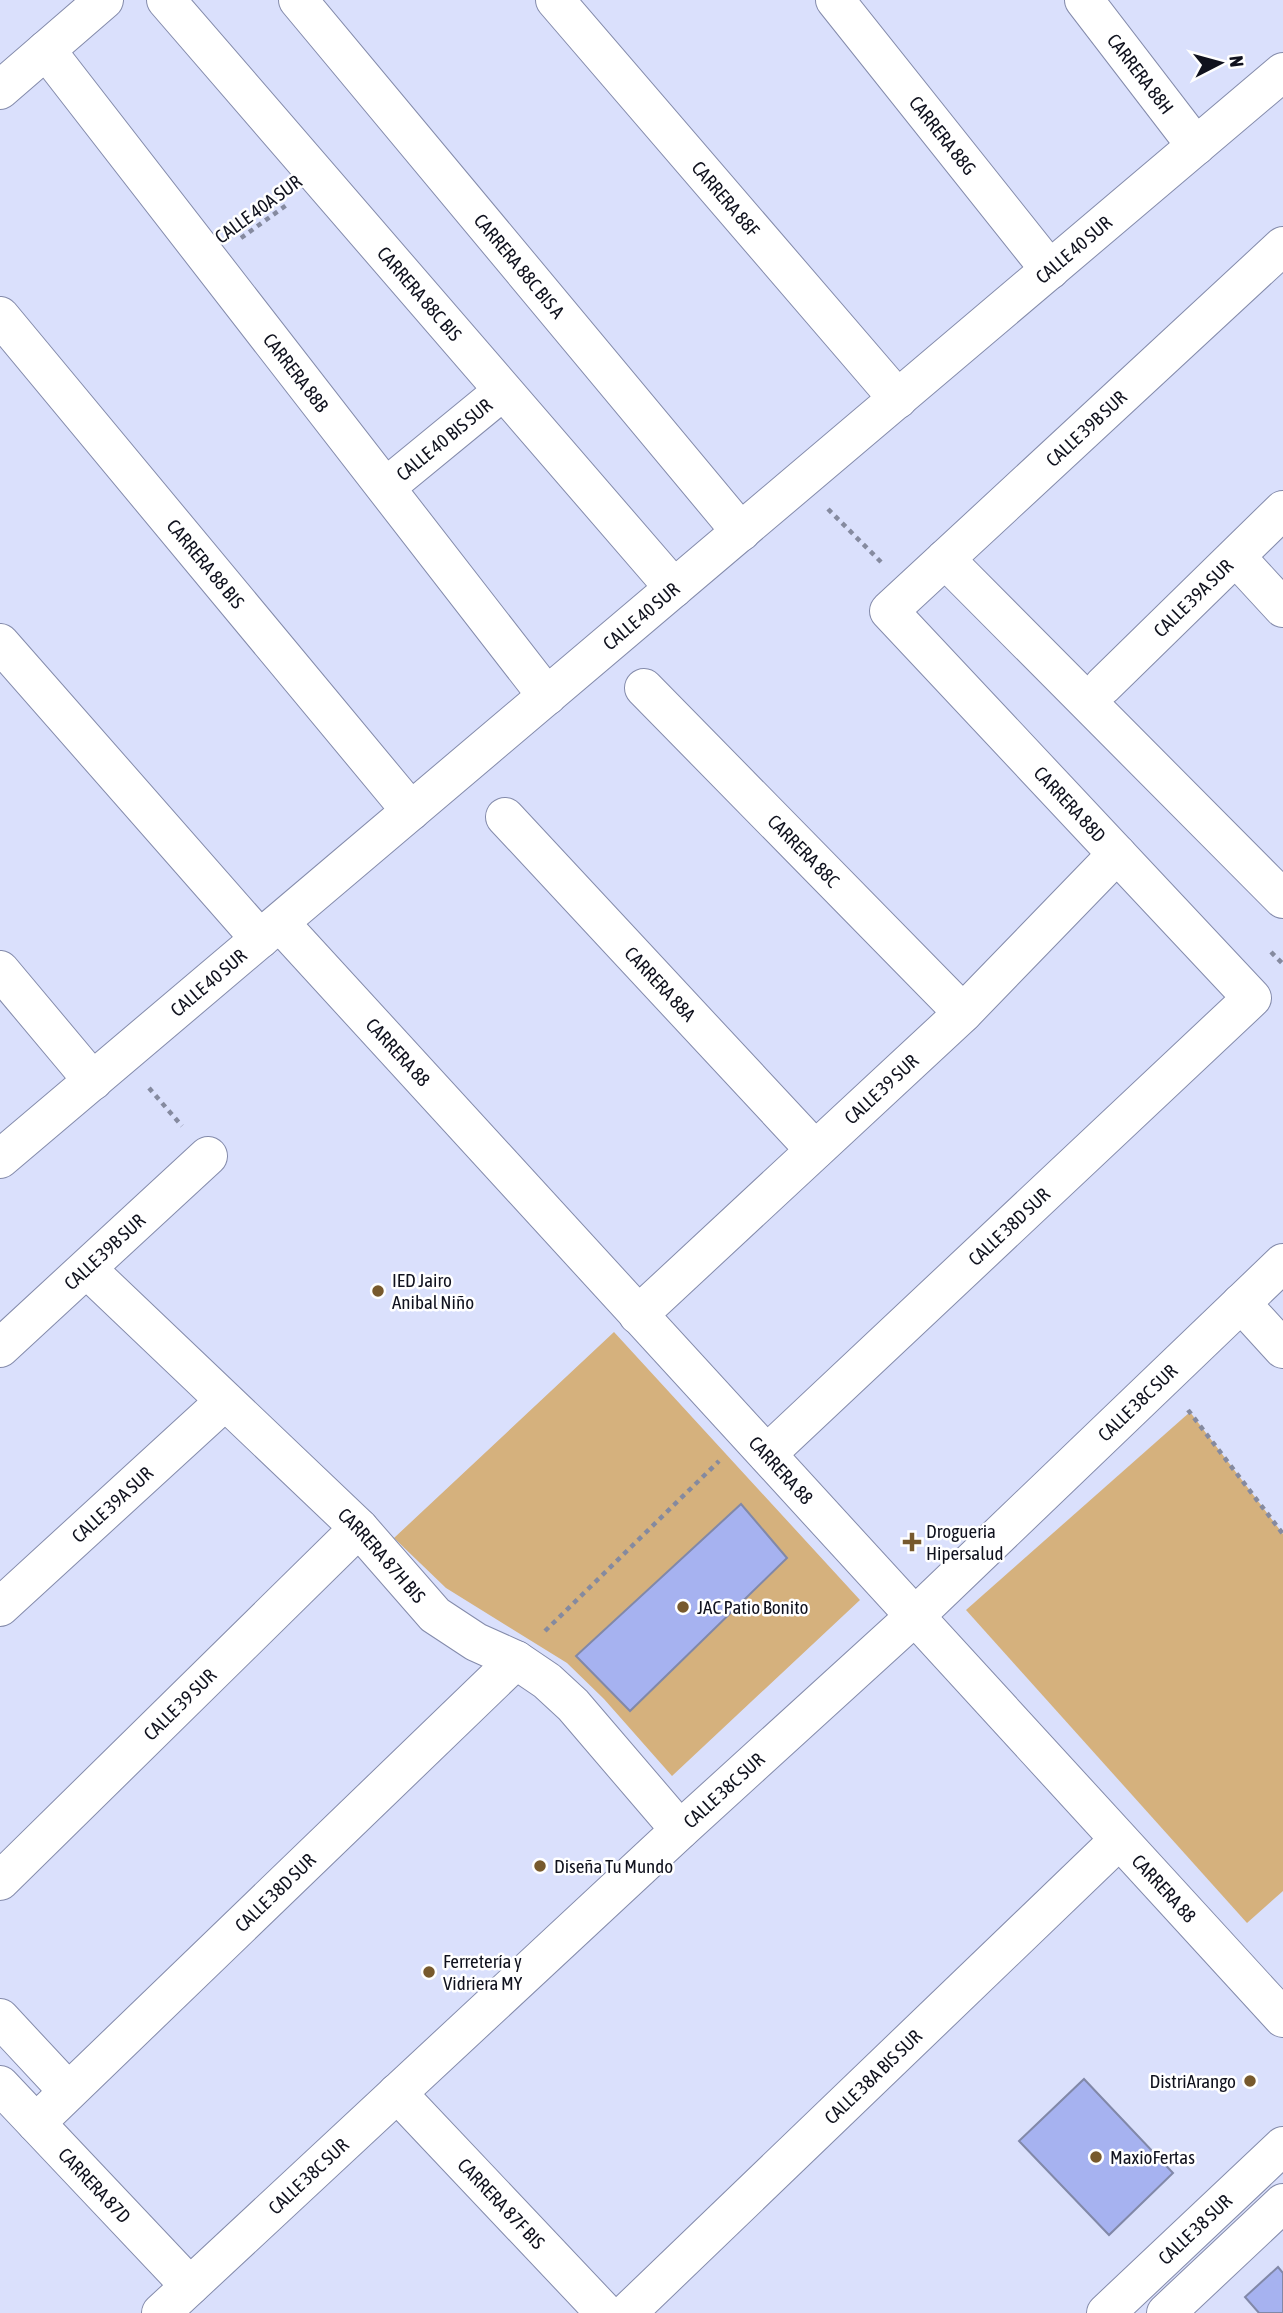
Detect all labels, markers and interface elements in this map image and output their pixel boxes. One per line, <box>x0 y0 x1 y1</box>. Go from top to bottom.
north arrow <box>1185 28 1255 98</box>
street label: CARRERA 88H <box>1103 29 1178 118</box>
text: N <box>1225 54 1248 68</box>
street label: CARRERA 88G <box>905 92 981 179</box>
street label: CARRERA 88F <box>687 157 764 241</box>
street label: CALLE 40A SUR <box>210 170 306 248</box>
street label: CARRERA 88C BIS A <box>470 209 570 323</box>
street label: CALLE 40 SUR <box>1031 211 1116 288</box>
street label: CARRERA 88C BIS <box>373 242 466 345</box>
street label: CARRERA 88B <box>259 329 333 416</box>
street label: CALLE 39B SUR <box>1041 385 1131 471</box>
street label: CALLE 40 BIS SUR <box>392 394 497 485</box>
street label: CARRERA 88 BIS <box>162 515 249 613</box>
street label: CALLE 39A SUR <box>1149 554 1238 641</box>
street label: CALLE 40 SUR <box>598 577 684 654</box>
street label: CARRERA 88D <box>1030 762 1110 846</box>
street label: CARRERA 88C <box>763 810 844 892</box>
street label: CARRERA 88A <box>620 942 701 1026</box>
street label: CALLE 40 SUR <box>166 944 251 1021</box>
street label: CARRERA 88 <box>362 1014 435 1091</box>
street label: CALLE 39 SUR <box>840 1049 923 1129</box>
street label: CALLE 38D SUR <box>964 1183 1054 1270</box>
street label: CALLE 39B SUR <box>60 1209 149 1294</box>
place label: IED Jairo Anibal Niño <box>392 1269 474 1313</box>
marker: IED Jairo Anibal Niño <box>370 1283 386 1299</box>
street label: CALLE 38C SUR <box>1093 1359 1182 1446</box>
street label: CARRERA 88 <box>745 1432 818 1509</box>
street label: CALLE 39A SUR <box>67 1462 157 1547</box>
street label: CARRERA 87H BIS <box>334 1503 430 1607</box>
place label: Drogueria Hipersalud <box>926 1520 1003 1564</box>
marker: Drogueria Hipersalud <box>904 1534 920 1550</box>
place label: JAC Patio Bonito <box>697 1596 808 1618</box>
marker: JAC Patio Bonito <box>675 1599 691 1615</box>
street label: CALLE 39 SUR <box>139 1664 221 1745</box>
street label: CALLE 38C SUR <box>679 1748 769 1832</box>
street label: CALLE 38D SUR <box>230 1848 320 1936</box>
street label: CARRERA 88 <box>1128 1850 1201 1927</box>
place label: Diseña Tu Mundo <box>554 1855 673 1877</box>
marker: Diseña Tu Mundo <box>532 1858 548 1874</box>
place label: Ferretería y Vidriera MY <box>443 1950 523 1994</box>
marker: Ferretería y Vidriera MY <box>421 1964 437 1980</box>
street label: CALLE 38A BIS SUR <box>820 2025 926 2128</box>
place label: DistriArango <box>1150 2070 1236 2092</box>
marker: DistriArango <box>1242 2073 1258 2089</box>
street label: CALLE 38C SUR <box>264 2133 353 2219</box>
street label: CARRERA 87D <box>54 2143 135 2227</box>
place label: MaxioFertas <box>1110 2146 1195 2168</box>
marker: MaxioFertas <box>1088 2149 1104 2165</box>
street label: CARRERA 87F BIS <box>453 2154 549 2253</box>
street label: CALLE 38 SUR <box>1154 2189 1236 2269</box>

